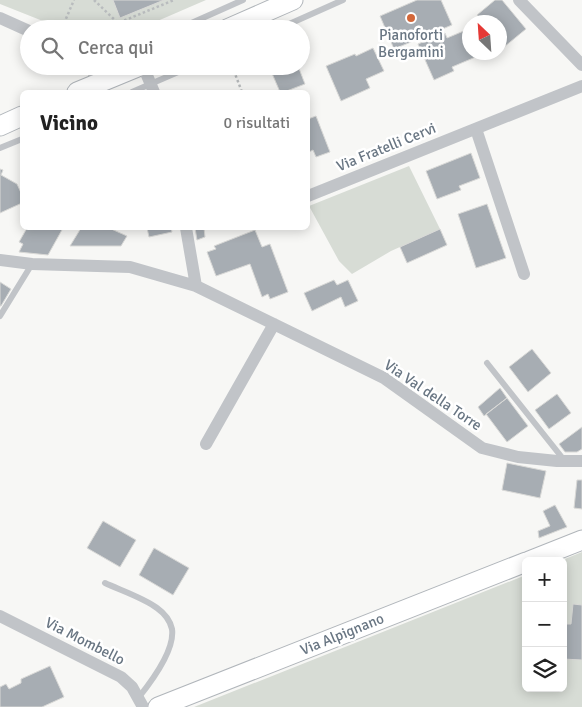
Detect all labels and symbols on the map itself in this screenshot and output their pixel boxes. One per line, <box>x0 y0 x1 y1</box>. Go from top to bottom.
marker: Pianoforti Bergamini <box>405 12 417 24</box>
north arrow <box>462 15 507 60</box>
place label: Pianoforti Bergamini <box>378 26 444 61</box>
street label: Via Fratelli Cervi <box>334 119 438 175</box>
street label: Via Val della Torre <box>381 356 485 434</box>
street label: Via Alpignano <box>297 609 387 659</box>
street label: Via Mombello <box>42 613 128 669</box>

